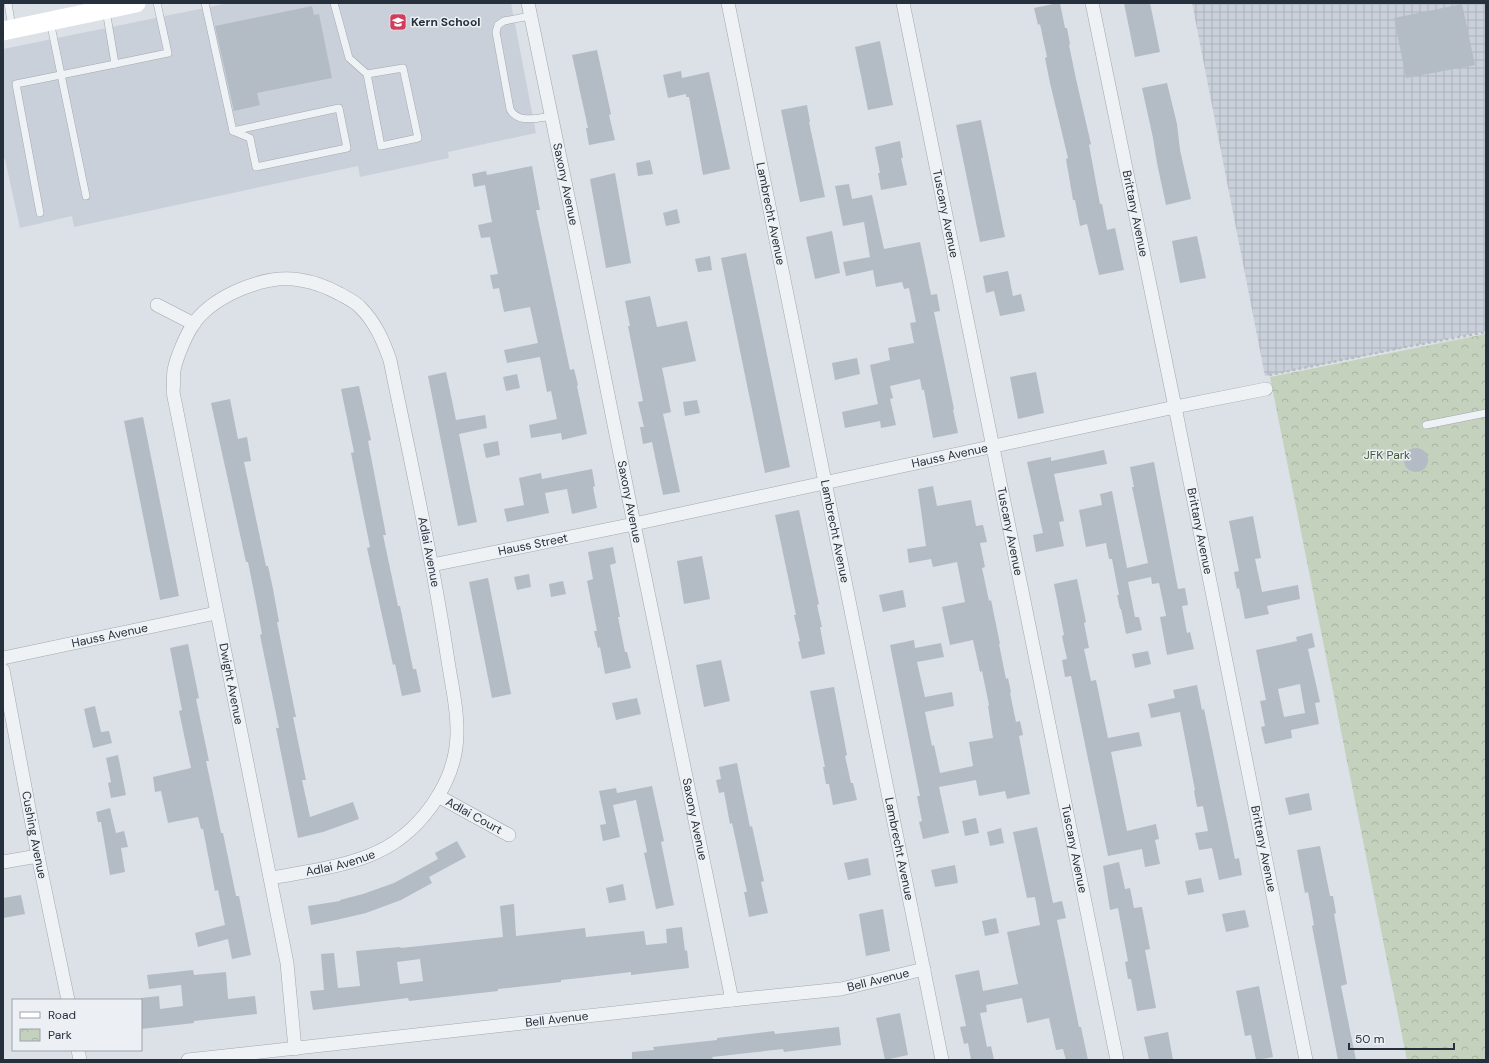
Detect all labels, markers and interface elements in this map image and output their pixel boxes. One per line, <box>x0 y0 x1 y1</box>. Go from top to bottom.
school or university icon: Kern School <box>388 12 408 32</box>
place label: Kern School <box>411 14 480 30</box>
street label: Saxony Avenue <box>549 142 582 227</box>
street label: Lambrecht Avenue <box>752 161 789 267</box>
street label: Tuscany Avenue <box>929 168 962 260</box>
street label: Brittany Avenue <box>1119 169 1152 258</box>
street label: Hauss Avenue <box>910 440 989 472</box>
park label: JFK Park <box>1364 447 1410 463</box>
street label: Saxony Avenue <box>613 459 646 545</box>
street label: Lambrecht Avenue <box>817 478 853 584</box>
street label: Tuscany Avenue <box>993 486 1027 577</box>
street label: Brittany Avenue <box>1183 486 1216 576</box>
street label: Adlai Avenue <box>414 516 444 589</box>
street label: Hauss Street <box>497 530 570 559</box>
street label: Hauss Avenue <box>70 620 149 651</box>
street label: Dwight Avenue <box>215 642 247 726</box>
street label: Saxony Avenue <box>678 776 711 862</box>
street label: Cushing Avenue <box>18 790 51 881</box>
street label: Adlai Court <box>443 794 505 838</box>
street label: Lambrecht Avenue <box>881 796 918 902</box>
street label: Tuscany Avenue <box>1057 803 1091 895</box>
street label: Brittany Avenue <box>1247 804 1280 894</box>
street label: Adlai Avenue <box>304 846 378 880</box>
street label: Bell Avenue <box>845 965 911 995</box>
legend <box>12 999 142 1051</box>
text: Road <box>48 1007 76 1023</box>
street label: Bell Avenue <box>524 1008 589 1031</box>
scale bar <box>1349 1025 1454 1051</box>
text: Park <box>48 1027 72 1043</box>
text: 50 m <box>1355 1031 1384 1047</box>

